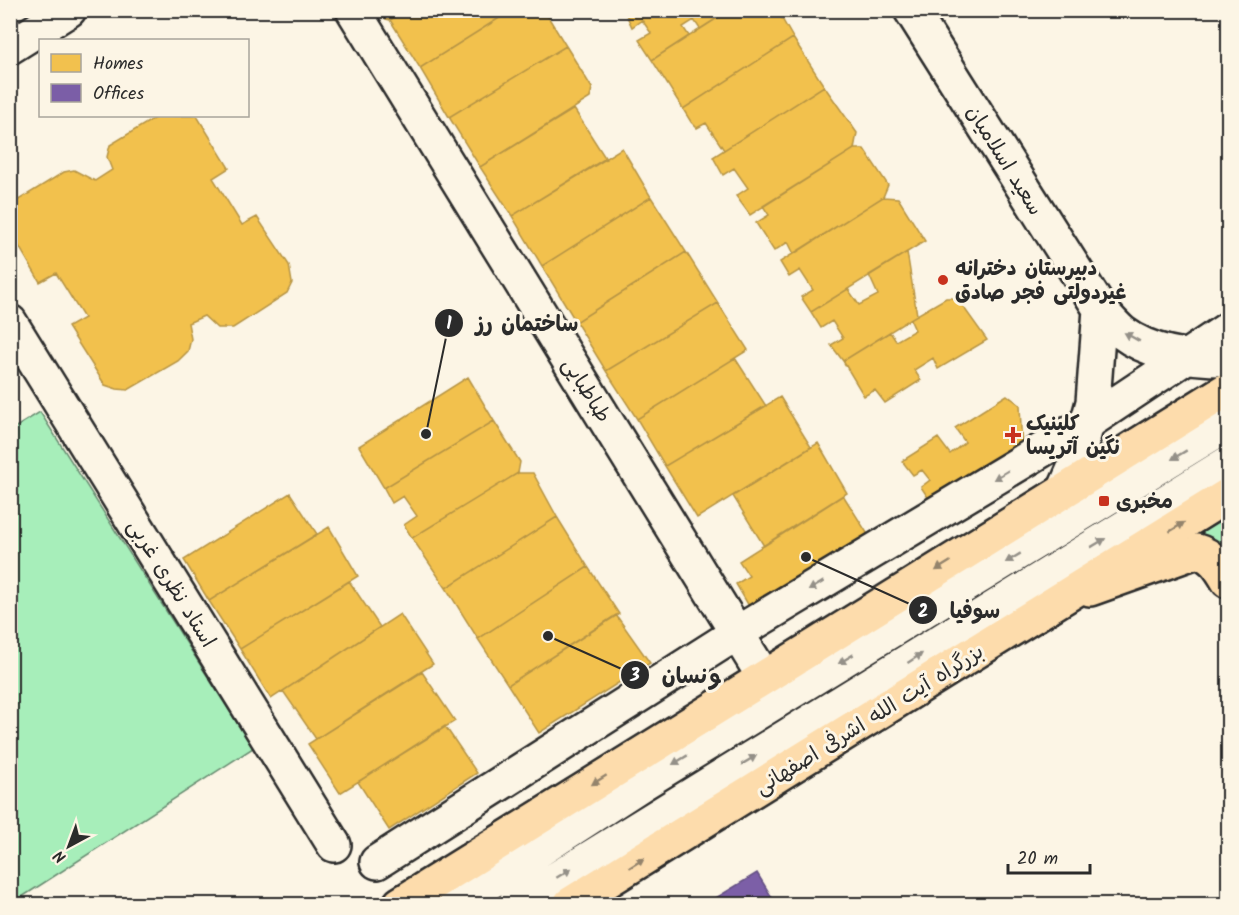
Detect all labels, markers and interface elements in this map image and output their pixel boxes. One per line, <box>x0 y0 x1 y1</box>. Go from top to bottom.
legend <box>39 39 249 117</box>
text: Homes <box>93 50 144 79</box>
text: Offices <box>93 80 144 109</box>
street label: سعید اسلامیان <box>957 99 1051 223</box>
place label: دبیرستان دخترانه غیردولتی فجر صادق <box>955 253 1126 310</box>
marker: دبیرستان دخترانه غیردولتی فجر صادق <box>936 273 950 287</box>
callout: ساختمان رز <box>434 303 591 343</box>
text: ساختمان رز <box>474 308 578 343</box>
text: 1 <box>446 310 452 339</box>
one-way arrow <box>1123 332 1140 342</box>
street label: طباطبایی <box>553 352 619 430</box>
place label: کلینیک نگین آتریسا <box>1026 408 1120 465</box>
marker: کلینیک نگین آتریسا <box>1004 426 1022 444</box>
one-way arrow <box>1171 449 1187 460</box>
one-way arrow <box>992 470 1009 480</box>
place label: مخبری <box>1116 486 1173 519</box>
marker: مخبری <box>1097 494 1111 508</box>
street label: استاد نظری غربی <box>118 513 224 655</box>
one-way arrow <box>1169 521 1186 532</box>
one-way arrow <box>1090 538 1106 549</box>
one-way arrow <box>1005 552 1021 563</box>
one-way arrow <box>935 561 951 572</box>
one-way arrow <box>807 581 824 591</box>
callout: سوفیا <box>908 590 1012 630</box>
text: سوفیا <box>950 595 1000 630</box>
text: 2 <box>918 598 928 627</box>
street label: بزرگراه آیت الله اشرفی اصفهانی <box>749 636 991 804</box>
one-way arrow <box>906 652 922 664</box>
one-way arrow <box>838 654 854 665</box>
callout: ونسان <box>620 655 734 695</box>
text: ونسان <box>662 660 722 695</box>
text: 3 <box>629 662 640 691</box>
one-way arrow <box>672 755 688 766</box>
one-way arrow <box>741 755 757 766</box>
one-way arrow <box>591 774 607 785</box>
north arrow <box>39 816 99 876</box>
scale bar <box>1008 837 1090 875</box>
text: N <box>48 843 72 869</box>
text: 20 m <box>1017 845 1058 874</box>
one-way arrow <box>629 857 645 868</box>
one-way arrow <box>556 868 573 879</box>

